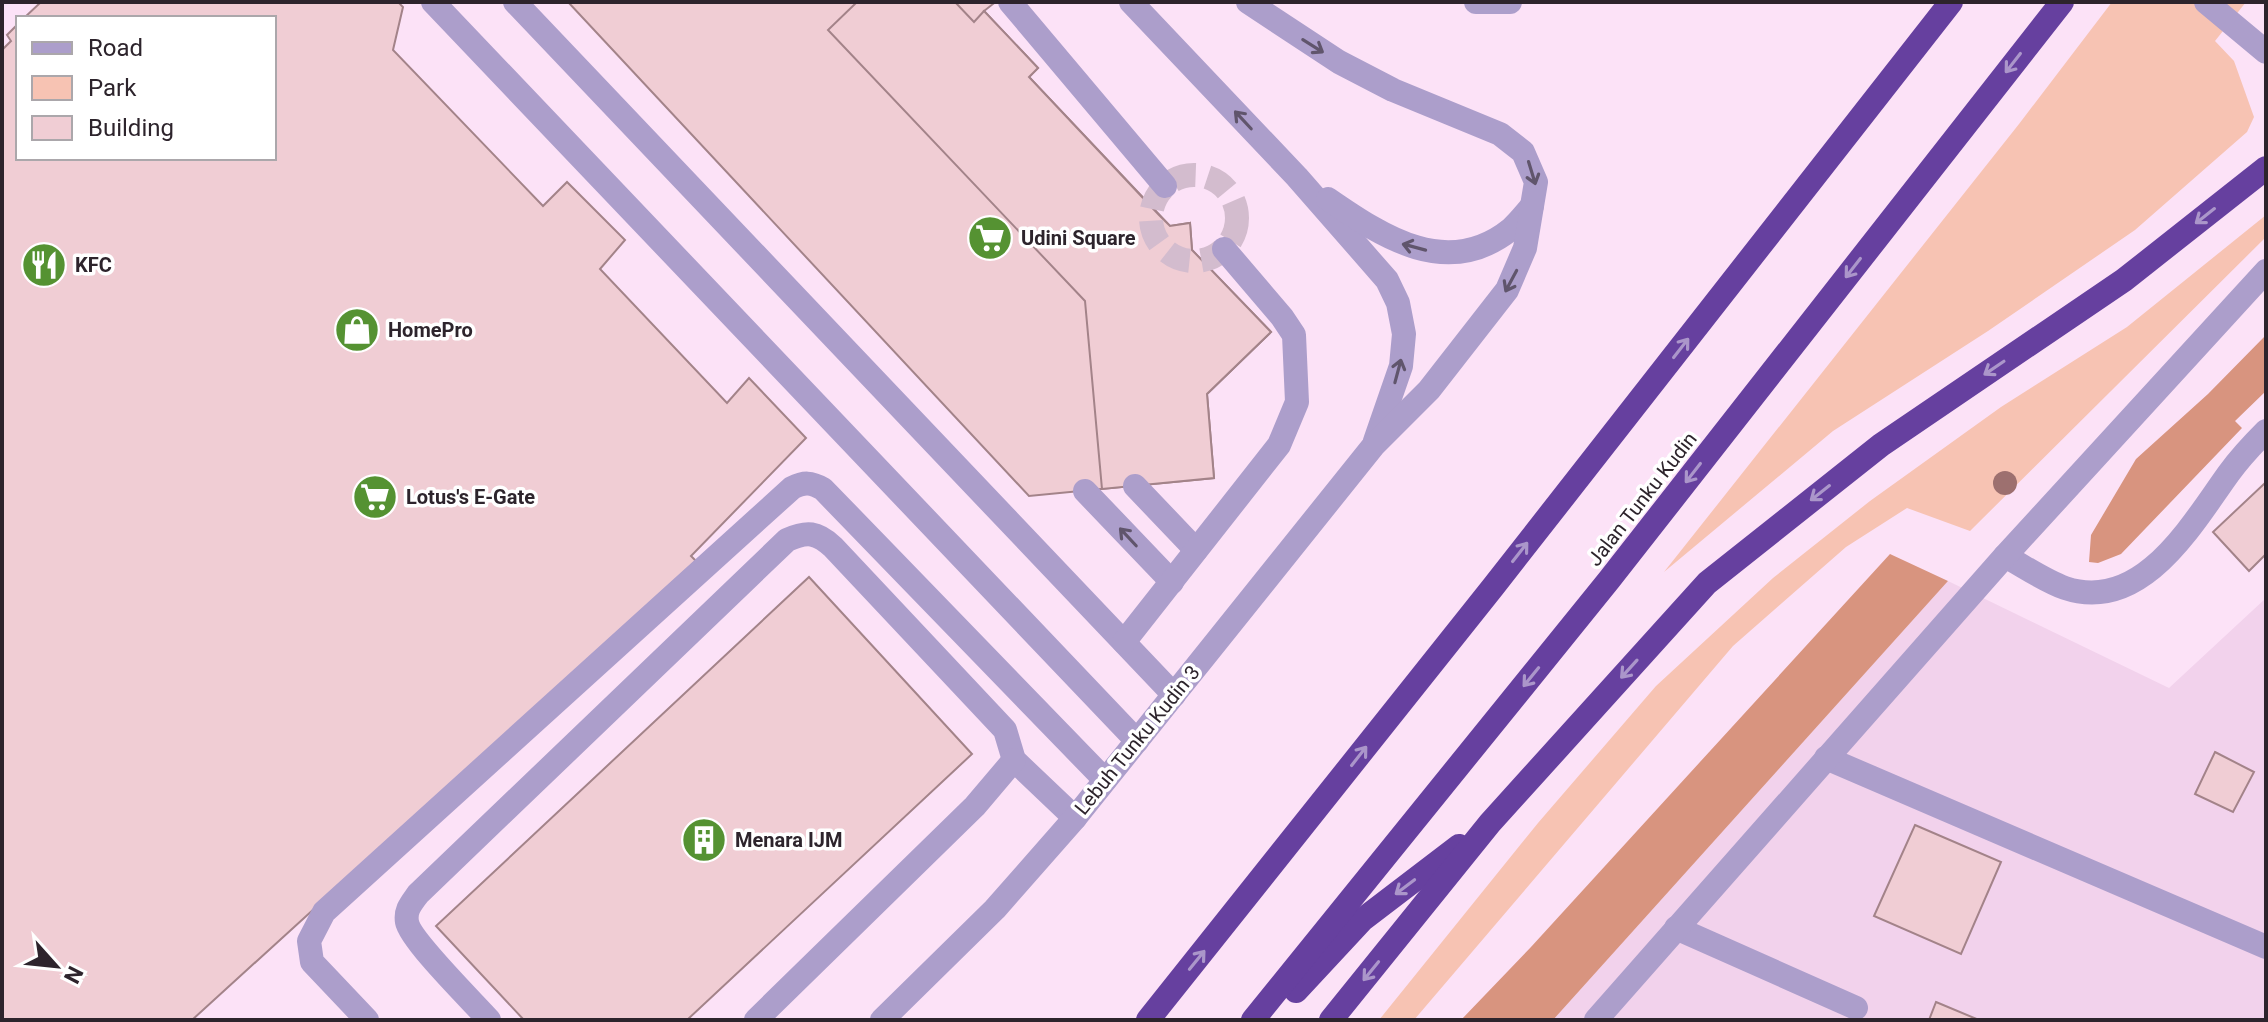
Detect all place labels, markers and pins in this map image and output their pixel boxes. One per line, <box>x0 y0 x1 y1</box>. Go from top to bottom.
supermarket icon: Udini Square <box>966 214 1014 262</box>
place label: Udini Square <box>1021 226 1136 250</box>
restaurant icon: KFC <box>20 241 68 289</box>
place label: KFC <box>75 253 112 277</box>
shop icon: HomePro <box>333 306 381 354</box>
place label: HomePro <box>388 318 473 342</box>
supermarket icon: Lotus's E-Gate <box>351 473 399 521</box>
place label: Lotus's E-Gate <box>406 485 535 509</box>
building icon: Menara IJM <box>680 816 728 864</box>
place label: Menara IJM <box>735 828 842 852</box>

